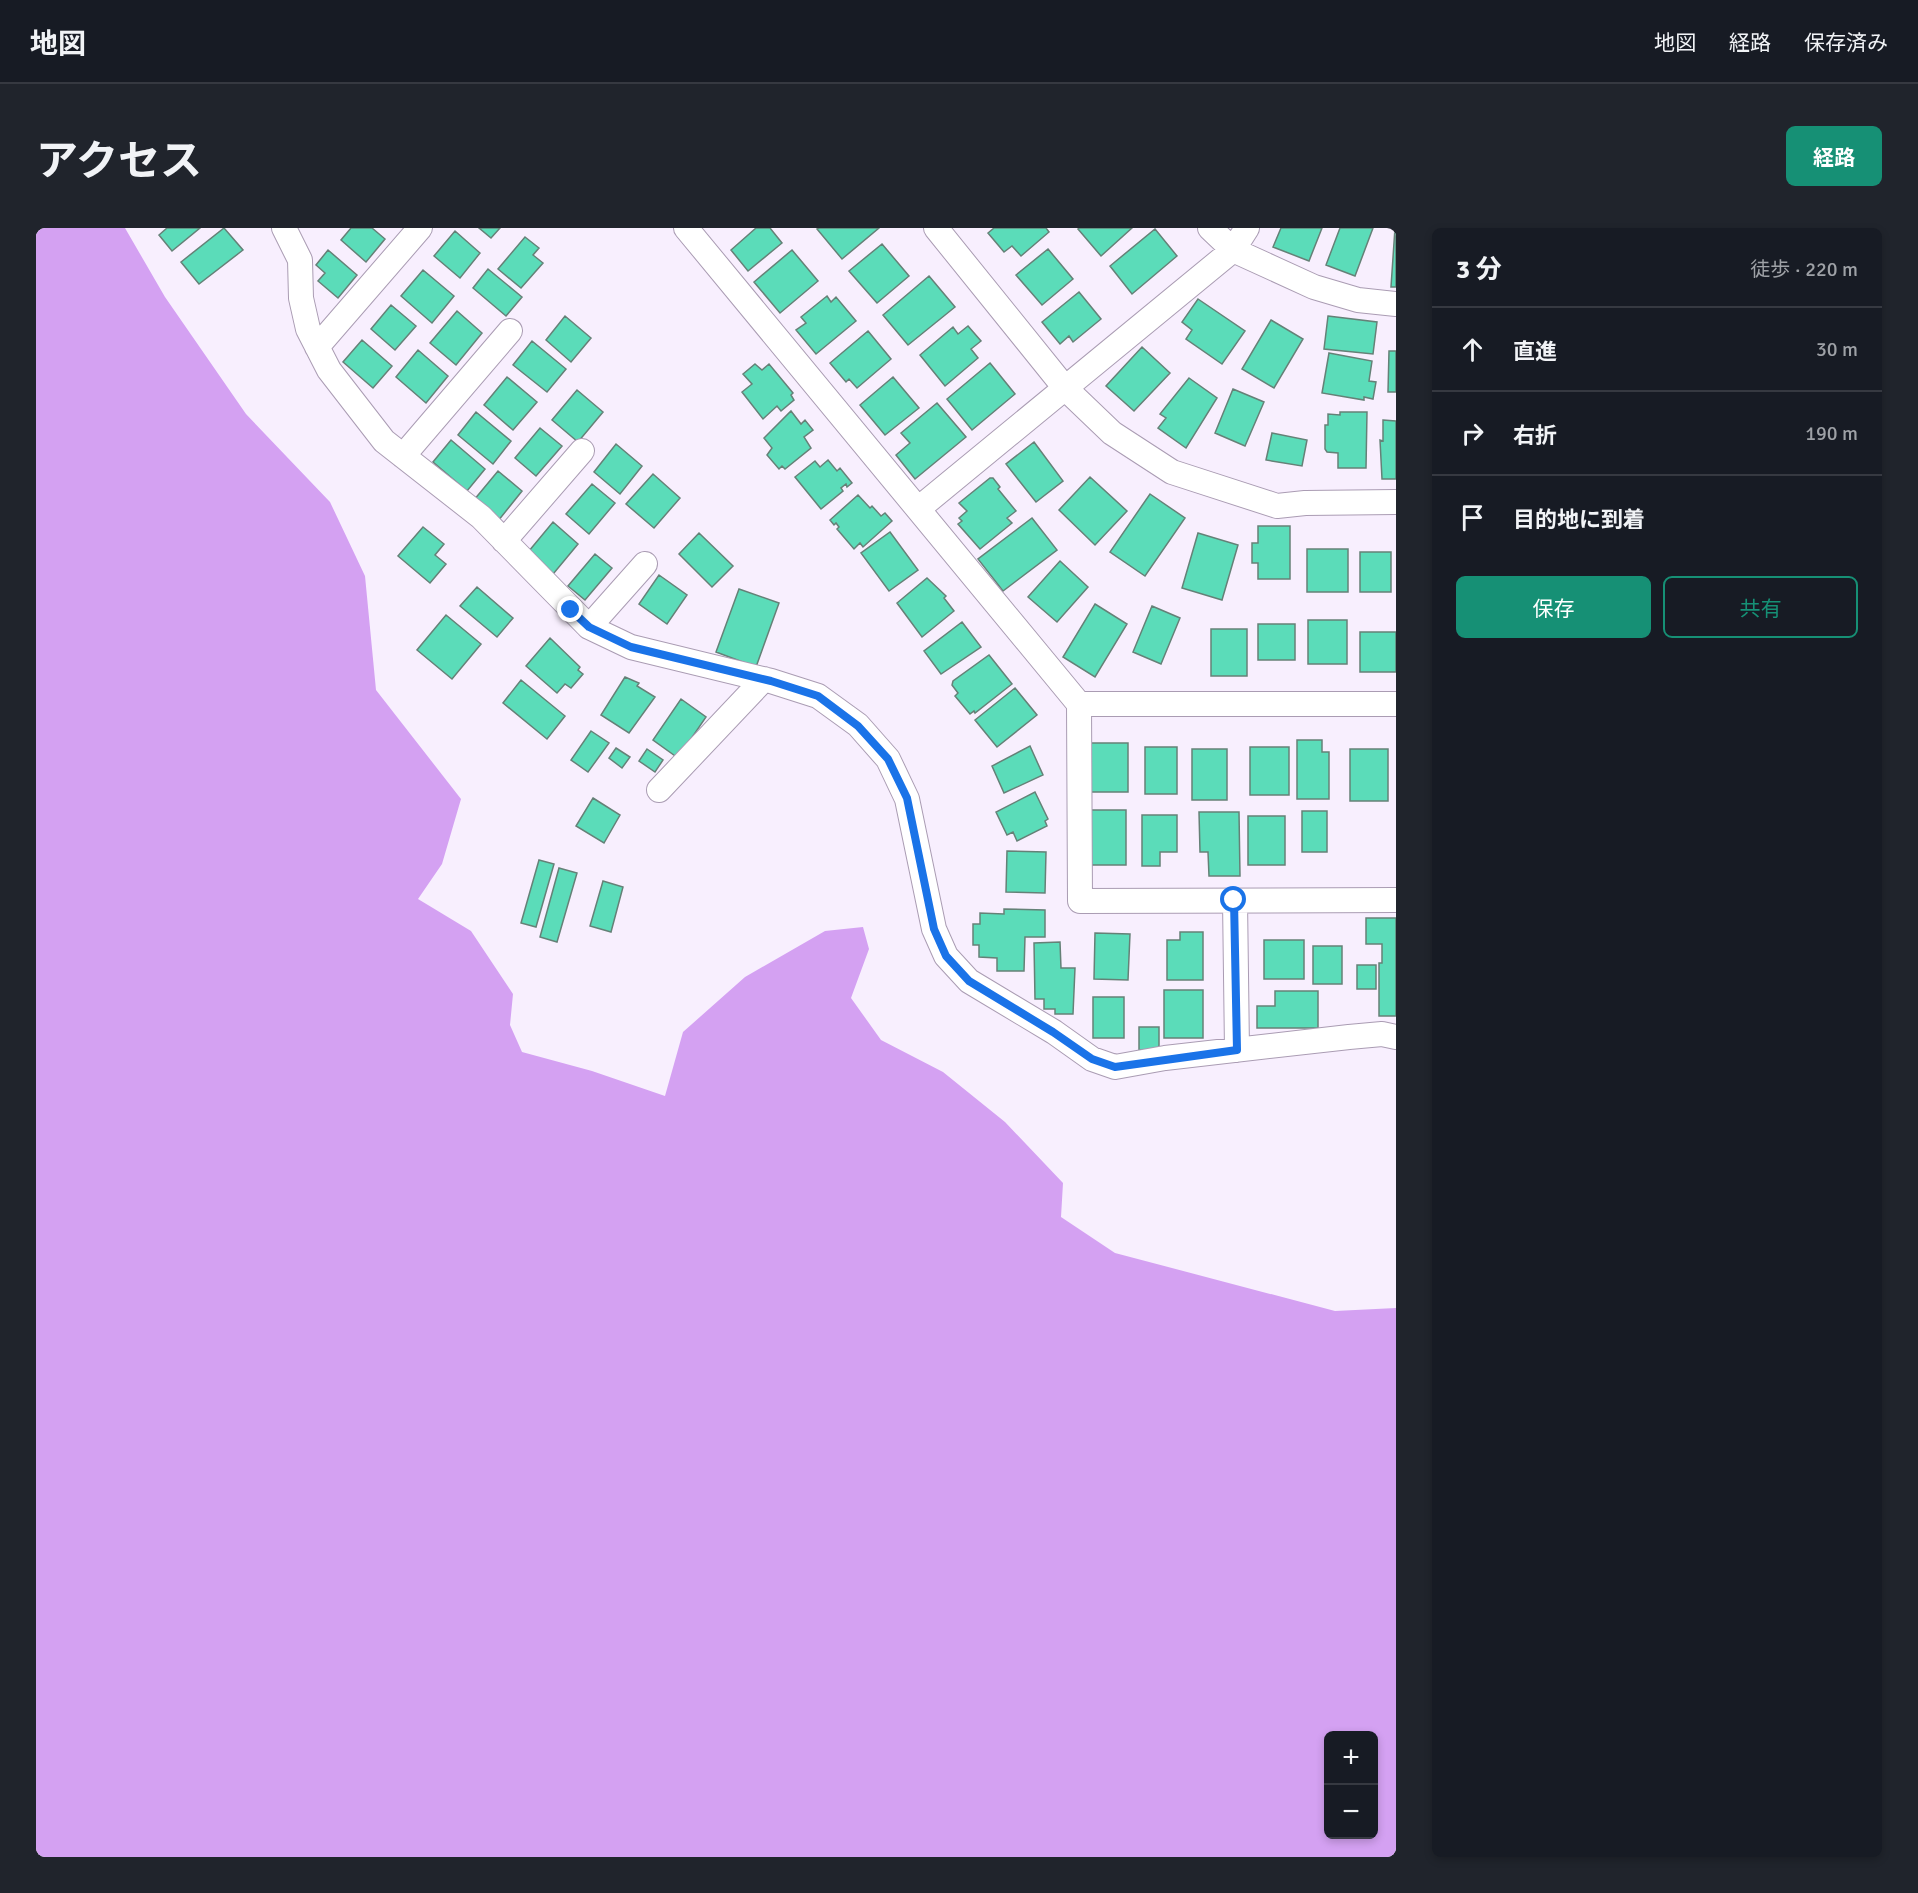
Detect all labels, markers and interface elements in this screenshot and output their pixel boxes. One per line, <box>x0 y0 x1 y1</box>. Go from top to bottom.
text: 地図 <box>30 27 86 61</box>
text: 地図 <box>1654 30 1696 56</box>
text: 経路 <box>1729 30 1771 56</box>
text: 保存済み <box>1804 30 1888 56</box>
button: 経路 <box>1786 126 1882 186</box>
text: アクセス <box>36 136 202 187</box>
text: 3 分 <box>1456 254 1502 286</box>
text: 徒歩 · 220 m <box>1750 257 1858 282</box>
icon: ahead <box>1456 333 1489 366</box>
text: 30 m <box>1816 337 1858 362</box>
text: 直進 <box>1513 338 1557 365</box>
icon: right <box>1456 417 1489 450</box>
text: 190 m <box>1805 421 1858 446</box>
text: 右折 <box>1513 422 1557 449</box>
icon: arrive <box>1456 501 1489 534</box>
text: 目的地に到着 <box>1513 506 1645 533</box>
button: 保存 <box>1456 576 1651 638</box>
button: 共有 <box>1663 576 1858 638</box>
route end <box>557 596 583 622</box>
route start <box>1220 886 1246 912</box>
map controls <box>1324 1731 1378 1839</box>
button: + <box>1324 1731 1378 1785</box>
button: − <box>1324 1785 1378 1839</box>

